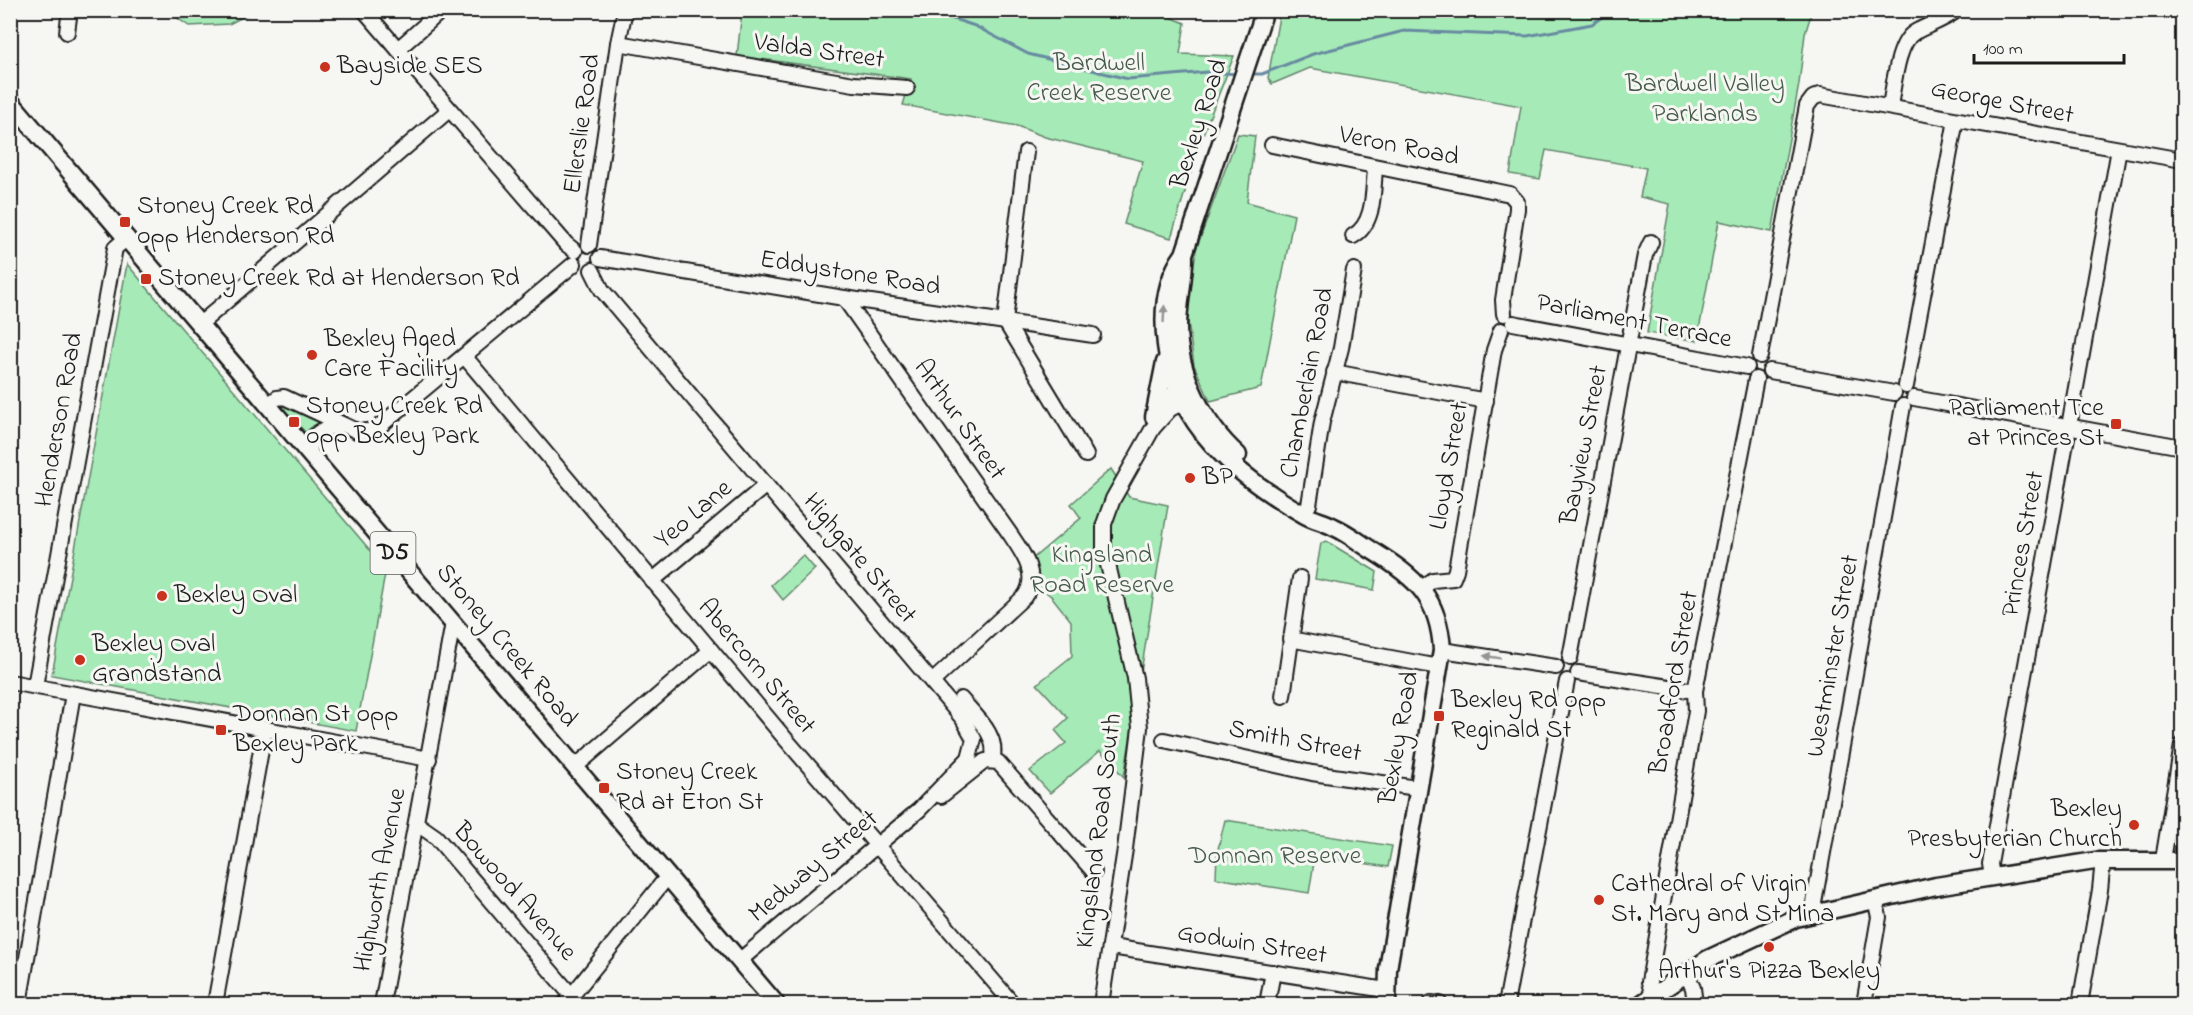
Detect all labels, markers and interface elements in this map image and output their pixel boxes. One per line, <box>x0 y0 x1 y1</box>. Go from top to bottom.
street label: Valda Street <box>750 24 887 80</box>
scale bar <box>1974 27 2124 65</box>
text: 100 m <box>1983 37 2023 63</box>
park label: Bardwell Creek Reserve <box>1027 45 1172 113</box>
place label: Bayside SES <box>336 48 483 86</box>
street label: Ellerslie Road <box>554 51 612 197</box>
street label: Bexley Road <box>1161 54 1239 195</box>
marker: Bayside SES <box>318 60 332 74</box>
park label: Bardwell Valley Parklands <box>1624 66 1785 134</box>
street label: George Street <box>1927 71 2077 136</box>
street label: Veron Road <box>1335 117 1463 177</box>
place label: Stoney Creek Rd opp Henderson Rd <box>137 188 335 256</box>
marker: Stoney Creek Rd opp Henderson Rd <box>118 215 132 229</box>
street label: Eddystone Road <box>757 241 943 307</box>
place label: Stoney Creek Rd at Henderson Rd <box>158 260 520 298</box>
marker: Stoney Creek Rd at Henderson Rd <box>139 272 153 286</box>
street label: Chamberlain Road <box>1271 284 1345 481</box>
street label: Parliament Terrace <box>1533 284 1735 360</box>
one-way arrow <box>1159 304 1169 323</box>
place label: Bexley Aged Care Facility <box>323 321 458 389</box>
street label: Henderson Road <box>26 329 94 510</box>
marker: Bexley Aged Care Facility <box>305 348 319 362</box>
street label: Arthur Street <box>903 352 1015 488</box>
street label: Bayview Street <box>1551 362 1619 529</box>
place label: Stoney Creek Rd opp Bexley Park <box>306 388 483 456</box>
place label: Parliament Tce at Princes St <box>1948 390 2104 458</box>
street label: Lloyd Street <box>1420 399 1480 533</box>
marker: Stoney Creek Rd opp Bexley Park <box>287 415 301 429</box>
marker: Parliament Tce at Princes St <box>2109 417 2123 431</box>
place label: BP <box>1201 459 1233 497</box>
street label: Princes Street <box>1992 468 2056 620</box>
street label: Yeo Lane <box>647 471 742 559</box>
marker: BP <box>1183 471 1197 485</box>
street label: Highgate Street <box>793 485 925 633</box>
road number: D5 <box>370 532 416 574</box>
park label: Kingsland Road Reserve <box>1030 537 1175 605</box>
street label: Westminster Street <box>1797 551 1871 760</box>
street label: Stoney Creek Road <box>426 555 587 737</box>
place label: Bexley Oval <box>173 577 297 615</box>
street label: Broadford Street <box>1640 588 1710 779</box>
marker: Bexley Oval <box>155 589 169 603</box>
street label: Abercorn Street <box>688 591 825 744</box>
place label: Bexley Oval Grandstand <box>91 626 222 694</box>
marker: Bexley Oval Grandstand <box>73 653 87 667</box>
one-way arrow <box>1482 653 1501 662</box>
street label: Bexley Road <box>1369 668 1430 808</box>
place label: Bexley Rd opp Reginald St <box>1450 682 1606 750</box>
place label: Donnan St opp Bexley Park <box>232 696 398 764</box>
marker: Bexley Rd opp Reginald St <box>1432 709 1446 723</box>
street label: Kingsland Road South <box>1067 711 1133 951</box>
street label: Smith Street <box>1225 711 1365 774</box>
marker: Donnan St opp Bexley Park <box>214 723 228 737</box>
place label: Stoney Creek Rd at Eton St <box>616 754 764 822</box>
marker: Stoney Creek Rd at Eton St <box>597 781 611 795</box>
street label: Highworth Avenue <box>345 784 418 975</box>
place label: Bexley Presbyterian Church <box>1908 791 2122 859</box>
street label: Medway Street <box>741 801 888 933</box>
street label: Bowood Avenue <box>442 813 586 970</box>
marker: Bexley Presbyterian Church <box>2127 818 2141 832</box>
park label: Donnan Reserve <box>1187 838 1362 876</box>
place label: Cathedral of Virgin St. Mary and St Mina <box>1611 866 1834 934</box>
marker: Cathedral of Virgin St. Mary and St Mina <box>1592 893 1606 907</box>
street label: Godwin Street <box>1174 914 1330 976</box>
marker: Arthur's Pizza Bexley <box>1762 940 1776 954</box>
place label: Arthur's Pizza Bexley <box>1658 953 1880 991</box>

